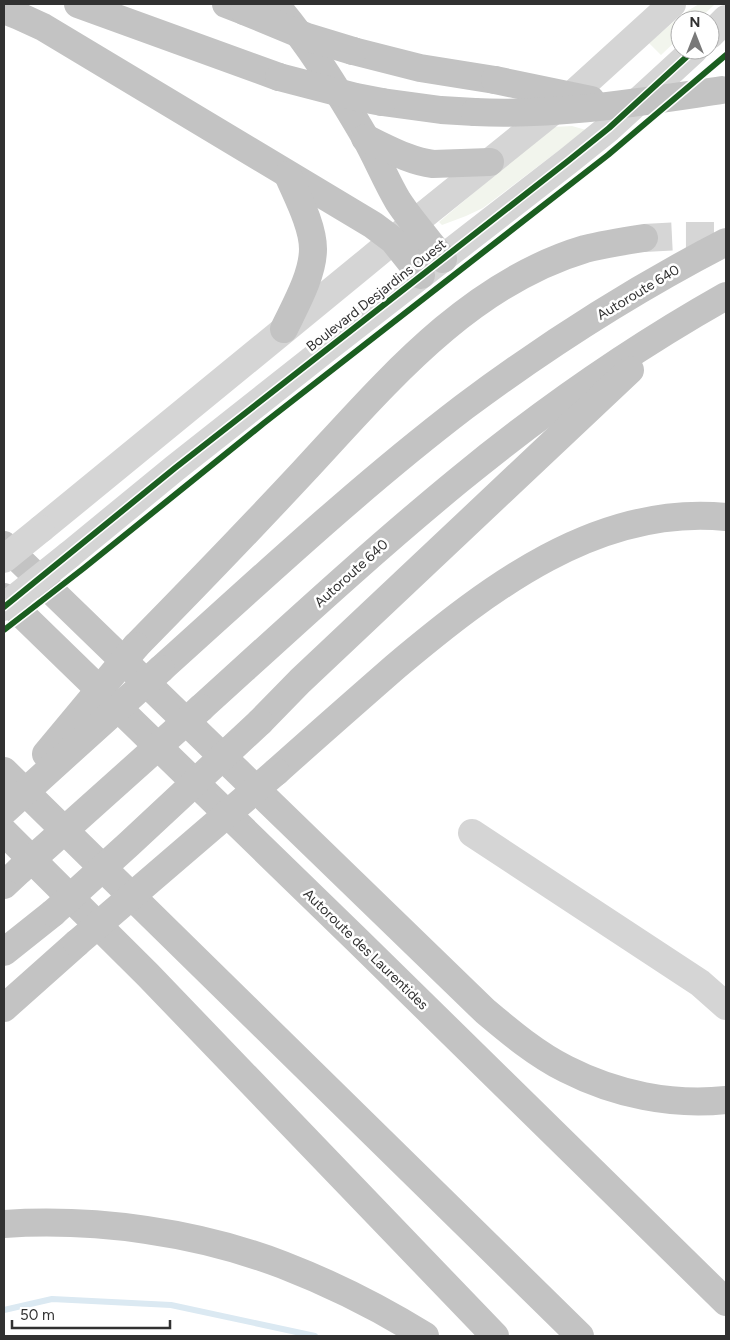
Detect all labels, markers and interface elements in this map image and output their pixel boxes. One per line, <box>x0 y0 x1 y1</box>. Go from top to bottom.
north arrow <box>670 10 720 60</box>
text: N <box>690 14 700 31</box>
street label: Boulevard Desjardins Ouest <box>303 236 450 355</box>
street label: Autoroute 640 <box>594 261 683 324</box>
street label: Autoroute 640 <box>311 536 392 611</box>
street label: Autoroute des Laurentides <box>300 885 432 1013</box>
scale bar <box>12 1298 170 1330</box>
text: 50 m <box>20 1306 55 1324</box>

